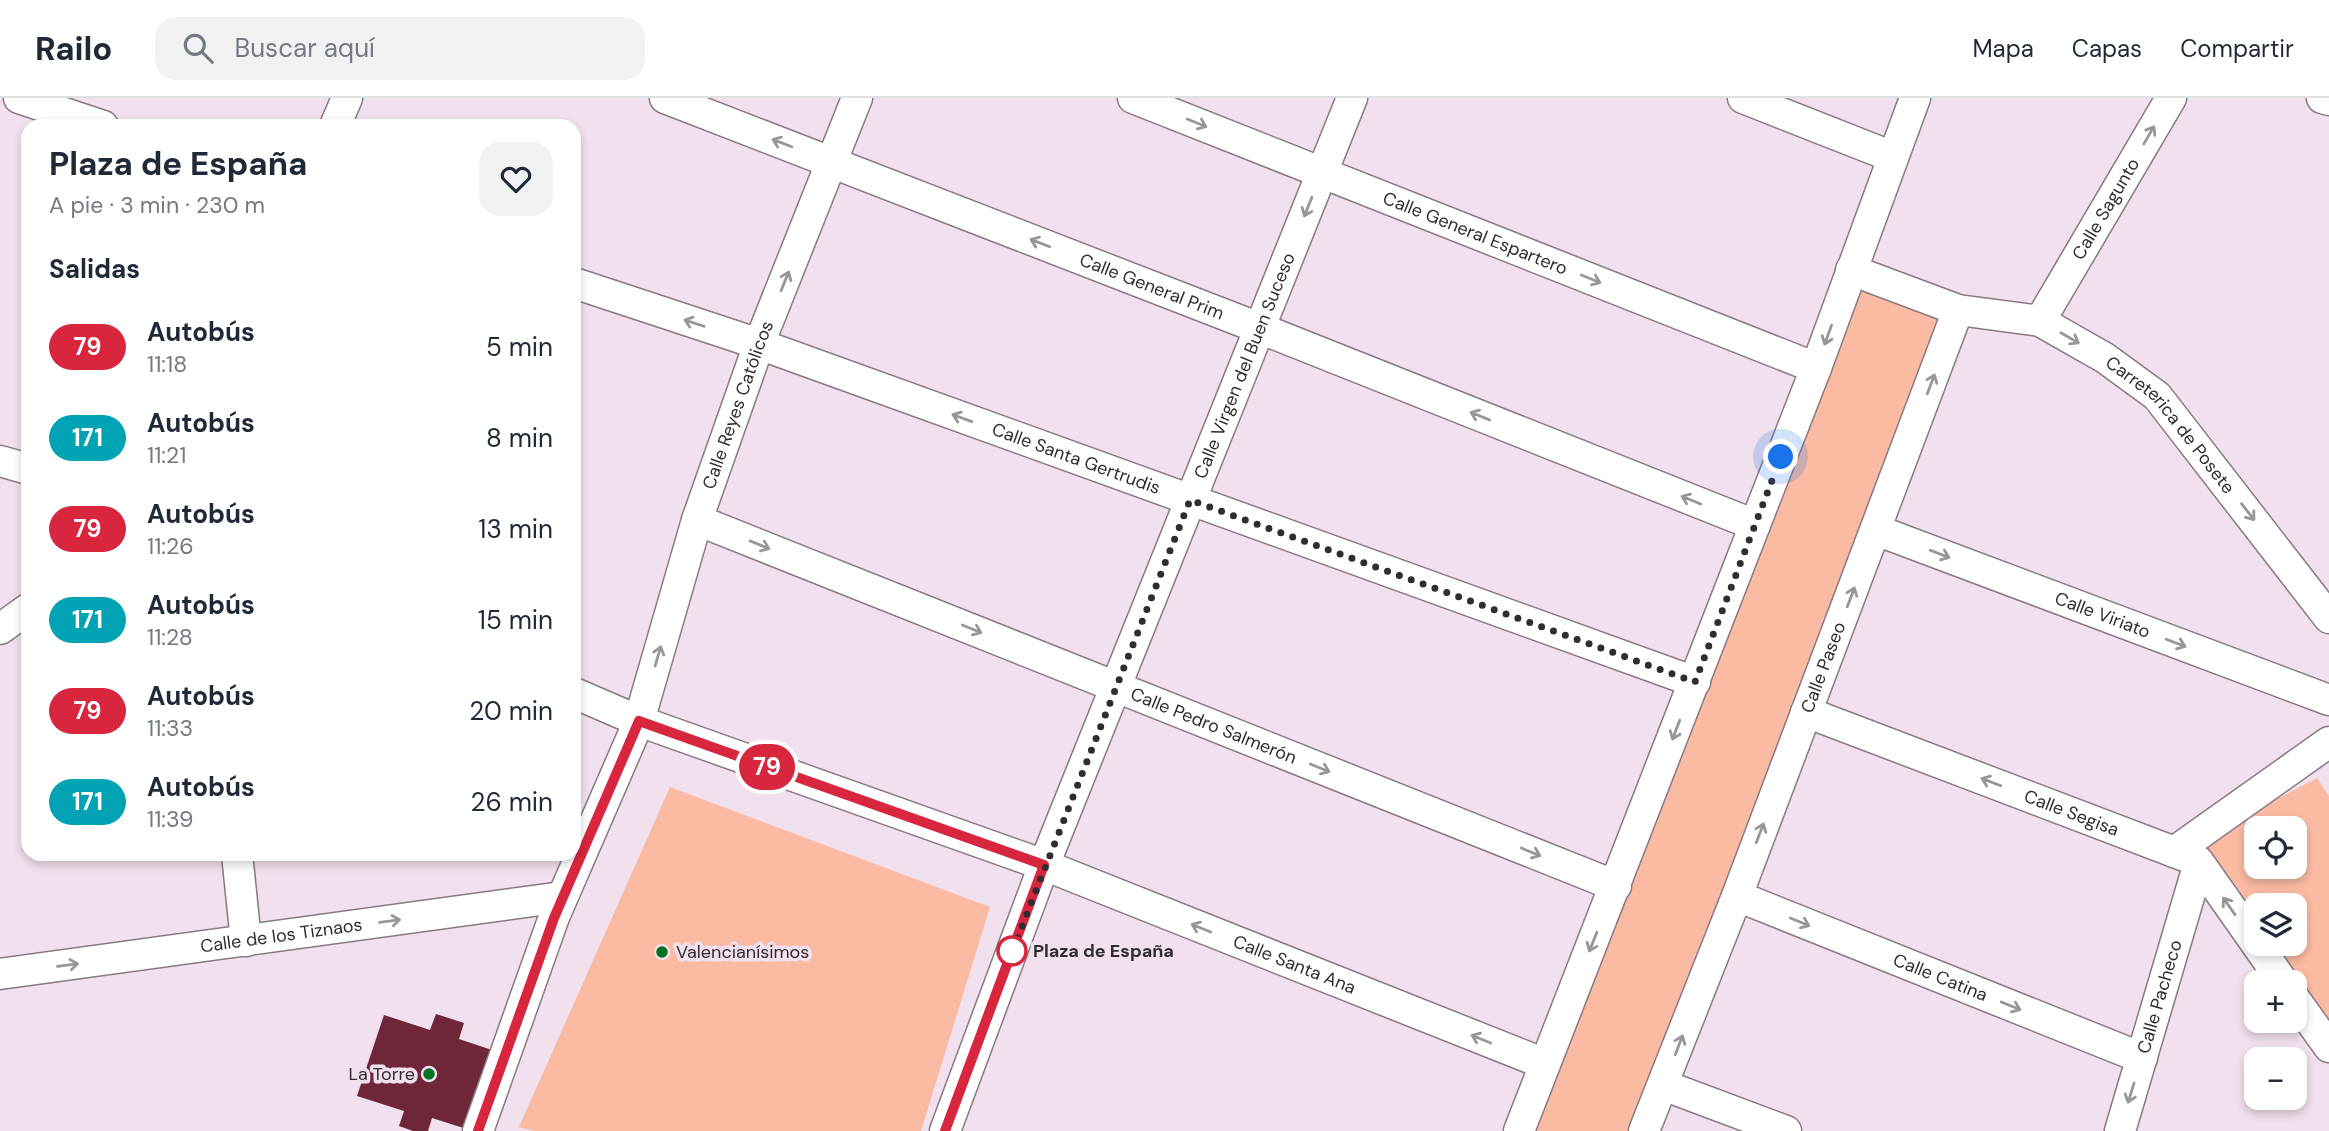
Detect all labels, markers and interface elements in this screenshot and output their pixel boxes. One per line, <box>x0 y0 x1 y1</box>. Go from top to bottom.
search box <box>155 17 645 80</box>
text: Railo <box>35 27 113 70</box>
icon: search <box>179 29 217 67</box>
text: Buscar aquí <box>235 31 375 65</box>
text: Mapa <box>1972 33 2034 64</box>
text: Capas <box>2072 33 2142 64</box>
text: Compartir <box>2180 33 2294 64</box>
one-way arrow <box>1186 118 1207 131</box>
one-way arrow <box>2142 126 2156 146</box>
one-way arrow <box>772 135 794 148</box>
text: Plaza de España <box>49 142 307 185</box>
button: heart <box>479 142 553 216</box>
street label: Calle Sagunto <box>2067 154 2145 264</box>
street label: Calle General Espartero <box>1379 186 1571 281</box>
text: A pie · 3 min · 230 m <box>49 190 265 220</box>
one-way arrow <box>1300 195 1313 217</box>
one-way arrow <box>1030 235 1052 248</box>
street label: Calle General Prim <box>1076 248 1227 325</box>
street label: Calle Virgen del Buen Suceso <box>1188 249 1301 482</box>
text: Salidas <box>49 252 140 286</box>
one-way arrow <box>779 271 792 292</box>
one-way arrow <box>1579 273 1601 286</box>
text: Autobús <box>147 315 255 349</box>
one-way arrow <box>684 315 706 328</box>
street label: Calle Reyes Católicos <box>697 317 779 493</box>
one-way arrow <box>1821 323 1833 345</box>
text: 5 min <box>486 330 553 364</box>
text: 79 <box>74 331 101 362</box>
one-way arrow <box>2060 331 2080 345</box>
text: 11:18 <box>147 349 187 379</box>
street label: Carreterica de Posete <box>2101 350 2240 499</box>
one-way arrow <box>1925 374 1938 396</box>
text: Autobús <box>147 406 255 440</box>
one-way arrow <box>1469 408 1491 421</box>
one-way arrow <box>952 411 974 423</box>
street label: Calle Santa Gertrudis <box>989 417 1164 500</box>
text: 8 min <box>486 421 553 455</box>
text: 171 <box>72 422 103 453</box>
your location <box>1763 439 1798 474</box>
text: 11:21 <box>147 440 186 470</box>
one-way arrow <box>1681 492 1703 505</box>
text: Autobús <box>147 497 255 531</box>
one-way arrow <box>2240 503 2256 521</box>
text: 13 min <box>478 512 553 546</box>
text: 79 <box>74 513 101 544</box>
text: 11:26 <box>147 531 194 561</box>
one-way arrow <box>749 540 771 553</box>
one-way arrow <box>1928 549 1950 562</box>
street label: Calle Viriato <box>2051 586 2154 644</box>
one-way arrow <box>1845 587 1858 609</box>
text: Autobús <box>147 588 255 622</box>
text: 15 min <box>478 603 553 637</box>
text: 171 <box>72 604 103 635</box>
street label: Calle Paseo <box>1795 619 1851 716</box>
text: 11:28 <box>147 622 193 652</box>
one-way arrow <box>960 624 982 637</box>
one-way arrow <box>2164 638 2186 650</box>
one-way arrow <box>652 645 665 667</box>
text: Autobús <box>147 679 255 713</box>
street label: Calle Pedro Salmerón <box>1127 682 1300 770</box>
text: 20 min <box>469 694 553 728</box>
text: 79 <box>74 695 101 726</box>
text: 11:33 <box>147 713 193 743</box>
one-way arrow <box>1669 719 1682 740</box>
line badge: 79 <box>736 744 798 790</box>
text: 79 <box>753 751 781 782</box>
one-way arrow <box>1308 762 1330 775</box>
text: Autobús <box>147 770 255 804</box>
one-way arrow <box>1980 775 2002 787</box>
street label: Calle Segisa <box>2021 784 2122 842</box>
text: 26 min <box>470 785 553 819</box>
text: 171 <box>72 786 103 817</box>
text: 11:39 <box>147 804 193 834</box>
map controls <box>2244 816 2307 1110</box>
button: locate <box>2244 816 2307 879</box>
one-way arrow <box>1755 822 1768 844</box>
one-way arrow <box>1520 846 1541 859</box>
button: layers <box>2244 893 2307 956</box>
one-way arrow <box>2222 897 2237 916</box>
street label: Calle de los Tiznaos <box>199 912 364 958</box>
one-way arrow <box>378 914 401 927</box>
one-way arrow <box>1789 916 1810 929</box>
one-way arrow <box>1191 920 1213 933</box>
street label: Calle Santa Ana <box>1229 929 1359 1000</box>
one-way arrow <box>1586 930 1599 952</box>
marker: Plaza de España <box>997 936 1027 966</box>
street label: Calle Pacheco <box>2131 937 2188 1056</box>
place label: Plaza de España <box>1033 939 1174 963</box>
place label: Valencianísimos <box>676 940 809 964</box>
marker: Valencianísimos <box>654 944 670 960</box>
street label: Calle Catina <box>1890 948 1991 1007</box>
one-way arrow <box>56 958 78 971</box>
button: + <box>2244 970 2307 1033</box>
one-way arrow <box>2000 1000 2022 1013</box>
one-way arrow <box>1471 1031 1493 1044</box>
one-way arrow <box>1673 1035 1686 1056</box>
button: − <box>2244 1047 2307 1110</box>
place label: La Torre <box>349 1062 415 1086</box>
marker: La Torre <box>421 1066 437 1082</box>
one-way arrow <box>2124 1082 2137 1104</box>

